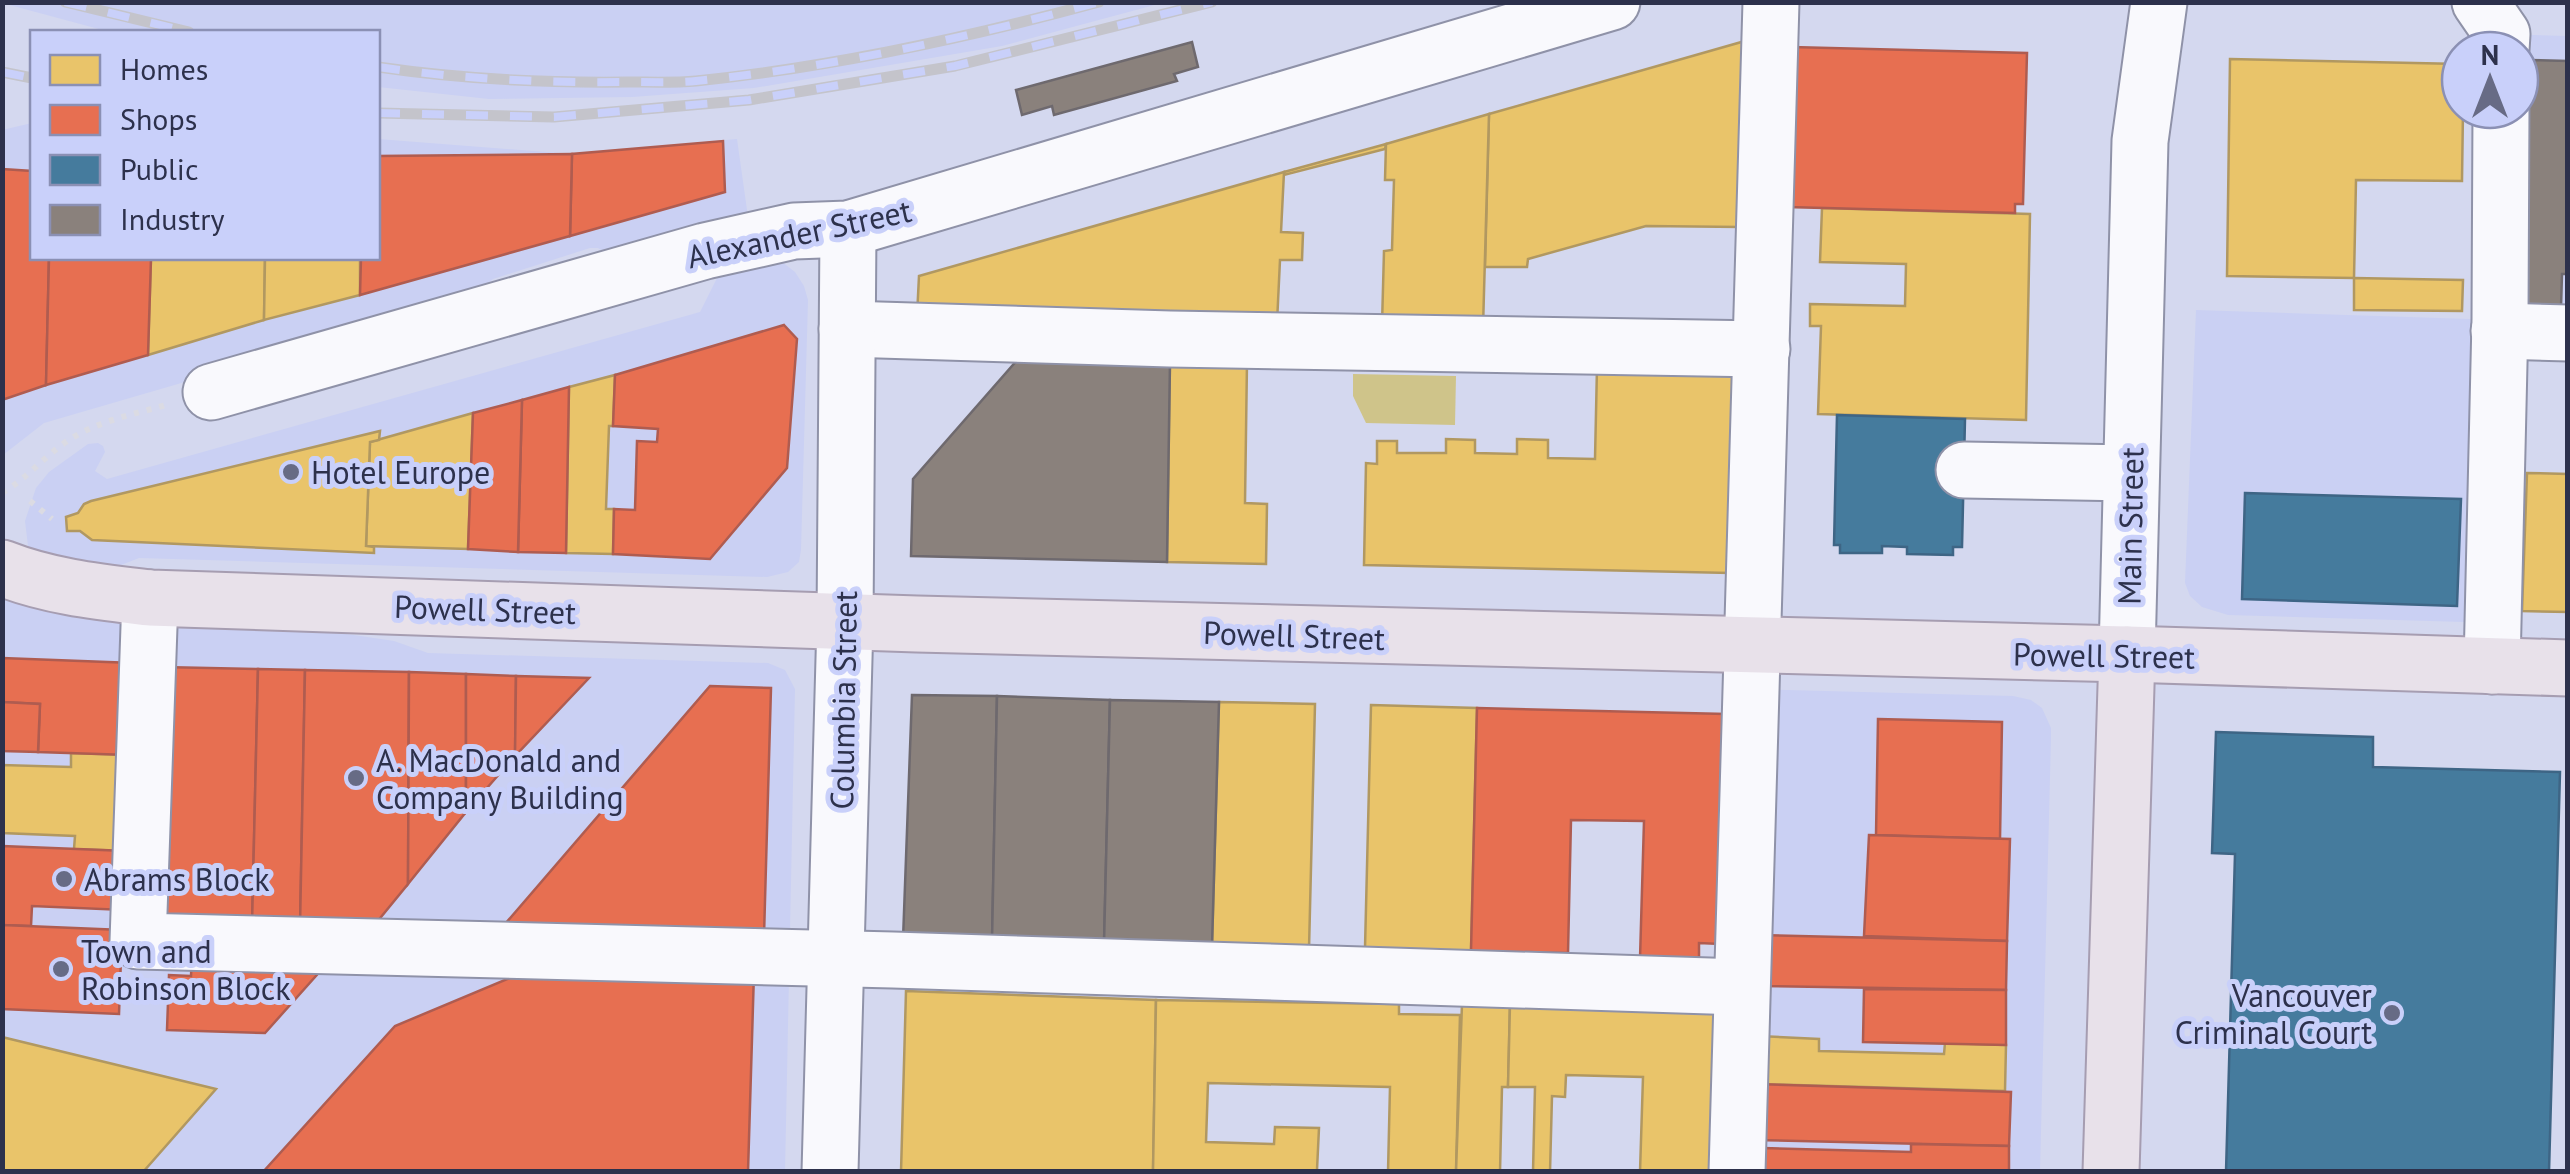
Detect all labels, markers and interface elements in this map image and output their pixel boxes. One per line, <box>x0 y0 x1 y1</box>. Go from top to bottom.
legend <box>30 30 380 260</box>
north arrow <box>2440 30 2540 130</box>
text: N <box>2481 36 2499 73</box>
text: Homes <box>120 49 208 88</box>
text: Shops <box>120 99 197 138</box>
text: Public <box>120 149 198 188</box>
street label: Alexander Street <box>683 189 915 277</box>
text: Industry <box>120 199 224 238</box>
street label: Main Street <box>2108 447 2152 605</box>
place label: Hotel Europe <box>311 451 490 493</box>
marker: Hotel Europe <box>280 461 302 483</box>
street label: Powell Street <box>393 585 577 633</box>
street label: Columbia Street <box>820 590 866 810</box>
street label: Powell Street <box>1202 611 1386 659</box>
street label: Powell Street <box>2013 632 2195 678</box>
place label: A. MacDonald and Company Building <box>376 739 624 818</box>
marker: A. MacDonald and Company Building <box>345 767 367 789</box>
place label: Abrams Block <box>84 858 270 900</box>
marker: Abrams Block <box>53 868 75 890</box>
place label: Town and Robinson Block <box>81 930 291 1009</box>
marker: Town and Robinson Block <box>50 958 72 980</box>
place label: Vancouver Criminal Court <box>2175 974 2372 1053</box>
marker: Vancouver Criminal Court <box>2381 1002 2403 1024</box>

